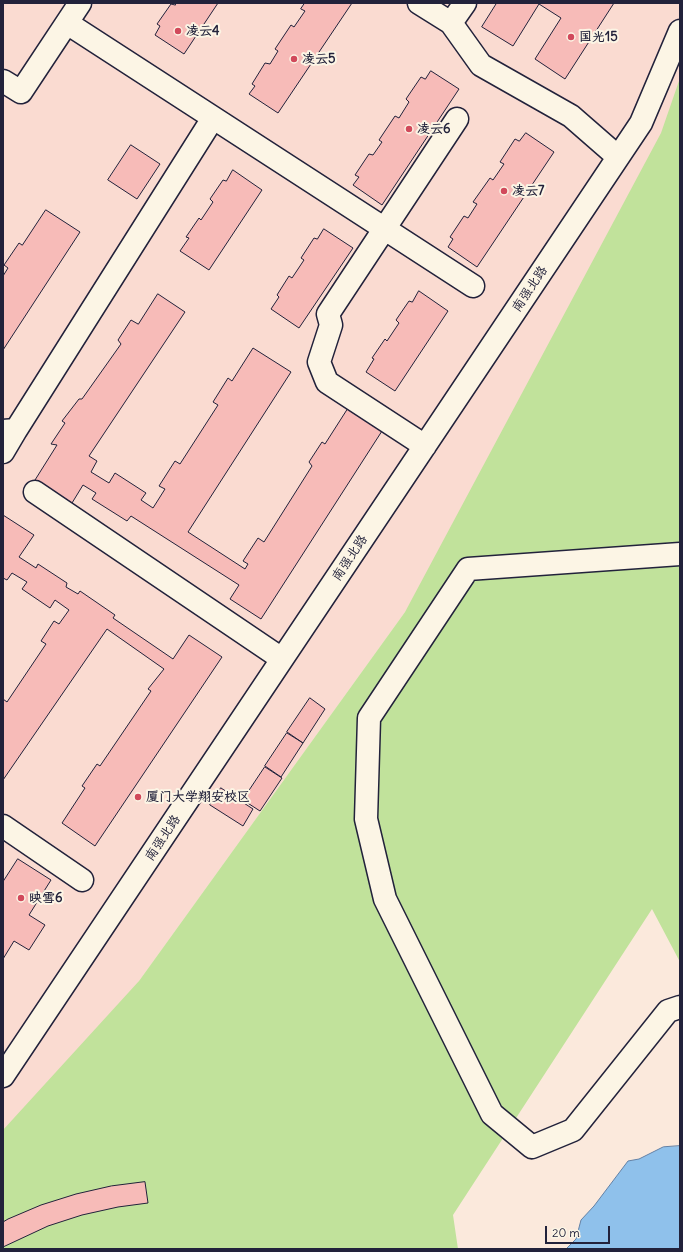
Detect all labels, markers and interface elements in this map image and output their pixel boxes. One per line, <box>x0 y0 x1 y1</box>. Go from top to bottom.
place label: 凌云4 <box>186 23 220 39</box>
marker: 凌云4 <box>173 26 183 36</box>
place label: 国光15 <box>579 29 618 45</box>
marker: 国光15 <box>566 32 576 42</box>
place label: 凌云5 <box>302 51 335 67</box>
marker: 凌云5 <box>289 54 299 64</box>
place label: 凌云6 <box>417 121 451 137</box>
marker: 凌云6 <box>404 124 414 134</box>
place label: 凌云7 <box>512 183 544 199</box>
marker: 凌云7 <box>499 186 509 196</box>
street label: 南强北路 <box>509 263 551 315</box>
street label: 南强北路 <box>329 532 371 584</box>
place label: 厦门大学翔安校区 <box>146 789 250 805</box>
marker: 厦门大学翔安校区 <box>133 792 143 802</box>
street label: 南强北路 <box>142 812 184 864</box>
place label: 映雪6 <box>29 890 63 906</box>
marker: 映雪6 <box>16 893 26 903</box>
scale bar <box>547 1218 612 1244</box>
text: 20 m <box>552 1225 580 1240</box>

